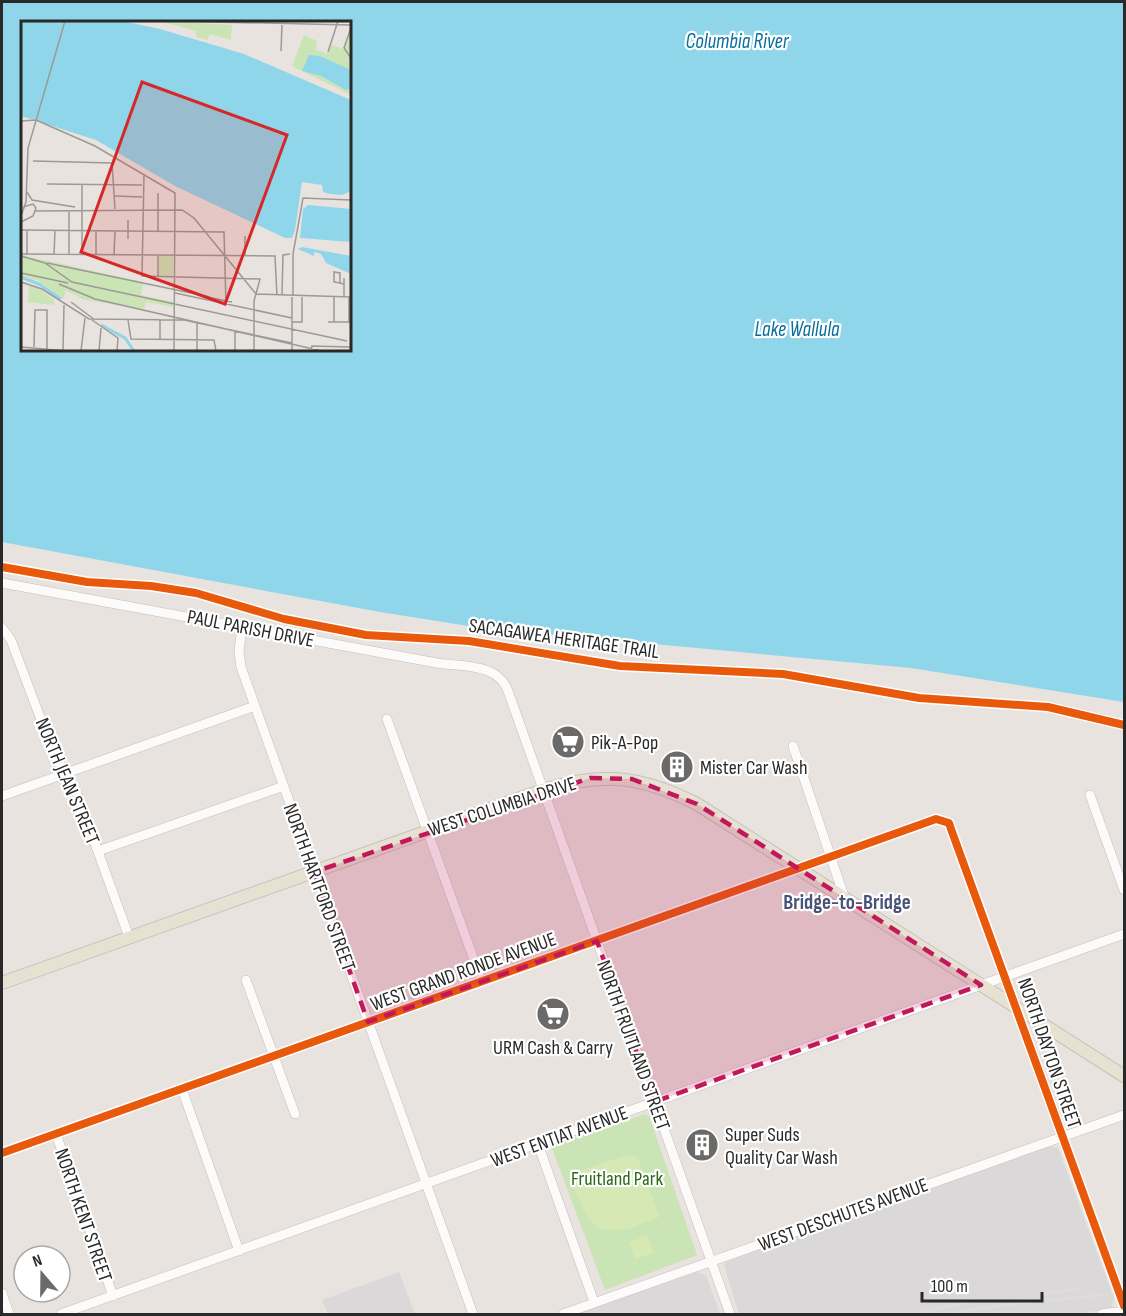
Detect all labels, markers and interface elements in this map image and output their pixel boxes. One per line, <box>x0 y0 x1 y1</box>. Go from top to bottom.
inset map <box>21 21 351 351</box>
water label: Columbia River <box>685 29 790 54</box>
water label: Lake Wallula <box>755 317 840 342</box>
street label: PAUL PARISH DRIVE <box>185 605 316 653</box>
street label: SACAGAWEA HERITAGE TRAIL <box>467 614 661 664</box>
street label: NORTH JEAN STREET <box>30 715 104 848</box>
supermarket icon: Pik-A-Pop <box>550 724 586 760</box>
place label: Pik-A-Pop <box>591 731 658 755</box>
building icon: Mister Car Wash <box>659 749 695 785</box>
place label: Mister Car Wash <box>700 756 808 780</box>
street label: WEST COLUMBIA DRIVE <box>425 772 579 842</box>
street label: NORTH HARTFORD STREET <box>278 800 361 974</box>
district label: Bridge-to-Bridge <box>783 890 911 915</box>
street label: WEST GRAND RONDE AVENUE <box>367 927 559 1017</box>
street label: NORTH FRUITLAND STREET <box>591 957 675 1134</box>
street label: NORTH DAYTON STREET <box>1012 975 1086 1132</box>
supermarket icon: URM Cash & Carry <box>535 996 571 1032</box>
place label: URM Cash & Carry <box>493 1036 613 1060</box>
street label: WEST ENTIAT AVENUE <box>487 1101 631 1173</box>
place label: Super Suds Quality Car Wash <box>725 1123 838 1170</box>
building icon: Super Suds Quality Car Wash <box>684 1127 720 1163</box>
street label: NORTH KENT STREET <box>49 1145 117 1285</box>
park label: Fruitland Park <box>571 1167 663 1191</box>
street label: WEST DESCHUTES AVENUE <box>755 1173 932 1257</box>
north arrow <box>12 1244 72 1304</box>
text: N <box>30 1251 45 1272</box>
scale bar <box>922 1265 1042 1303</box>
text: 100 m <box>931 1276 968 1297</box>

